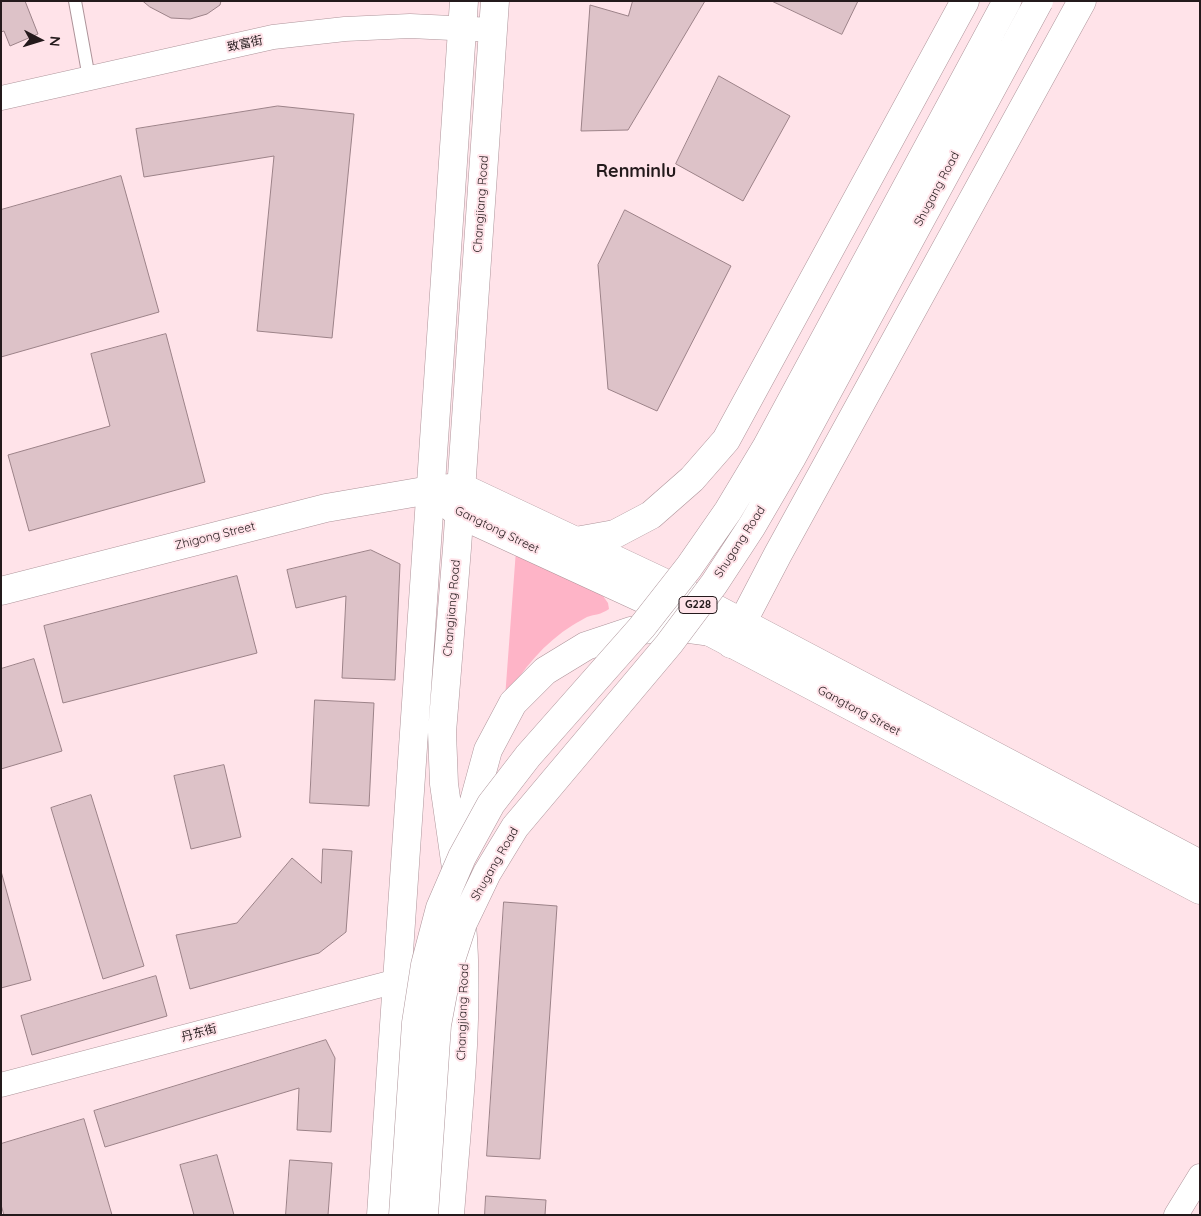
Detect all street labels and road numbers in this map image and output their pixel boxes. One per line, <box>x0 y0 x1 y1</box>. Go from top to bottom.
street label: 致富街 <box>226 33 264 55</box>
street label: Shugang Road <box>911 149 963 229</box>
street label: Changjiang Road <box>470 155 492 253</box>
street label: Gangtong Street <box>453 503 541 557</box>
street label: Shugang Road <box>712 504 768 580</box>
street label: Zhigong Street <box>173 519 257 553</box>
street label: Changjiang Road <box>441 559 463 657</box>
road number: G228 <box>679 596 717 614</box>
street label: Gangtong Street <box>815 683 903 739</box>
street label: Shugang Road <box>468 825 522 903</box>
street label: Changjiang Road <box>454 963 472 1061</box>
street label: 丹东街 <box>180 1021 218 1045</box>

